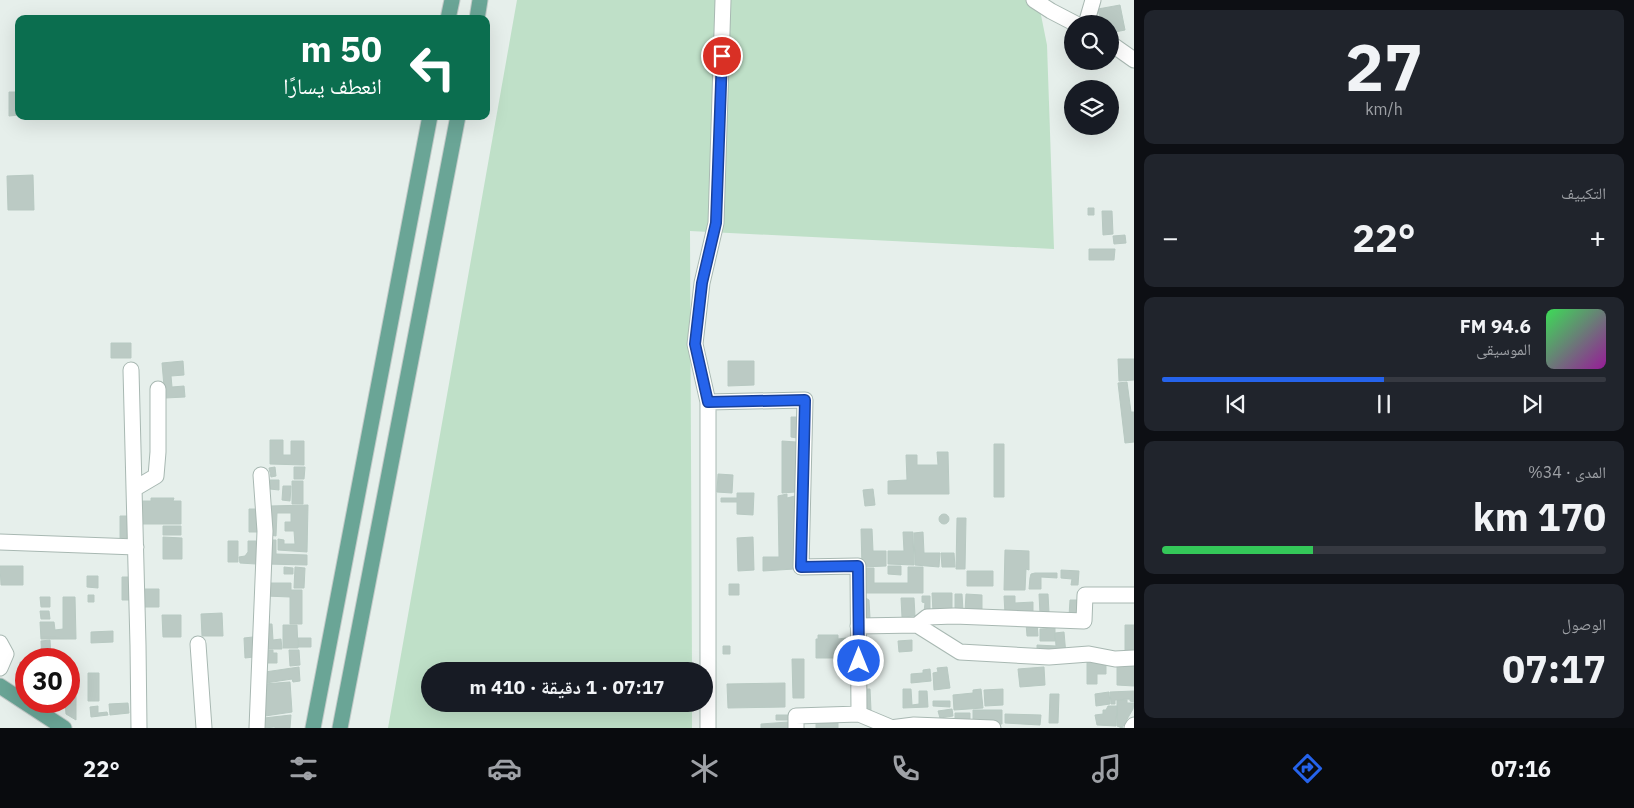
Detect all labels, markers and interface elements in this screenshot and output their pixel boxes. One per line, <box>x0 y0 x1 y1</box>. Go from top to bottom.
map controls <box>1064 15 1119 135</box>
button: search <box>1064 15 1119 70</box>
text: 27 <box>1345 24 1423 109</box>
text: 50 m <box>300 26 382 72</box>
icon: left <box>400 35 465 100</box>
pin <box>701 35 743 77</box>
icon: arrive <box>708 42 736 70</box>
text: انعطف يسارًا <box>283 71 382 100</box>
button: layers <box>1064 80 1119 135</box>
text: km/h <box>1365 99 1403 119</box>
text: التكييف <box>1561 183 1606 203</box>
text: 22° <box>1352 213 1416 262</box>
text: − <box>1162 219 1179 256</box>
text: + <box>1589 219 1606 256</box>
text: 94.6 FM <box>1460 314 1531 338</box>
text: الموسيقى <box>1476 339 1531 359</box>
icon: previous <box>1222 390 1250 418</box>
icon: pause <box>1370 390 1398 418</box>
icon: next <box>1518 390 1546 418</box>
text: المدى · 34% <box>1528 462 1606 482</box>
text: 170 km <box>1473 492 1606 541</box>
text: الوصول <box>1562 614 1606 634</box>
position arrow <box>832 634 884 686</box>
text: 07:17 <box>1502 644 1606 693</box>
speed limit sign: 30 <box>15 648 80 713</box>
text: 07:17 · 1 دقيقة · 410 m <box>470 675 664 699</box>
icon: filters <box>286 751 321 786</box>
icon: car <box>487 751 522 786</box>
icon: climate <box>687 751 722 786</box>
icon: phone <box>888 751 923 786</box>
icon: music <box>1089 751 1124 786</box>
icon: directions <box>1290 751 1325 786</box>
text: 22° <box>83 754 120 783</box>
text: 07:16 <box>1491 754 1551 783</box>

